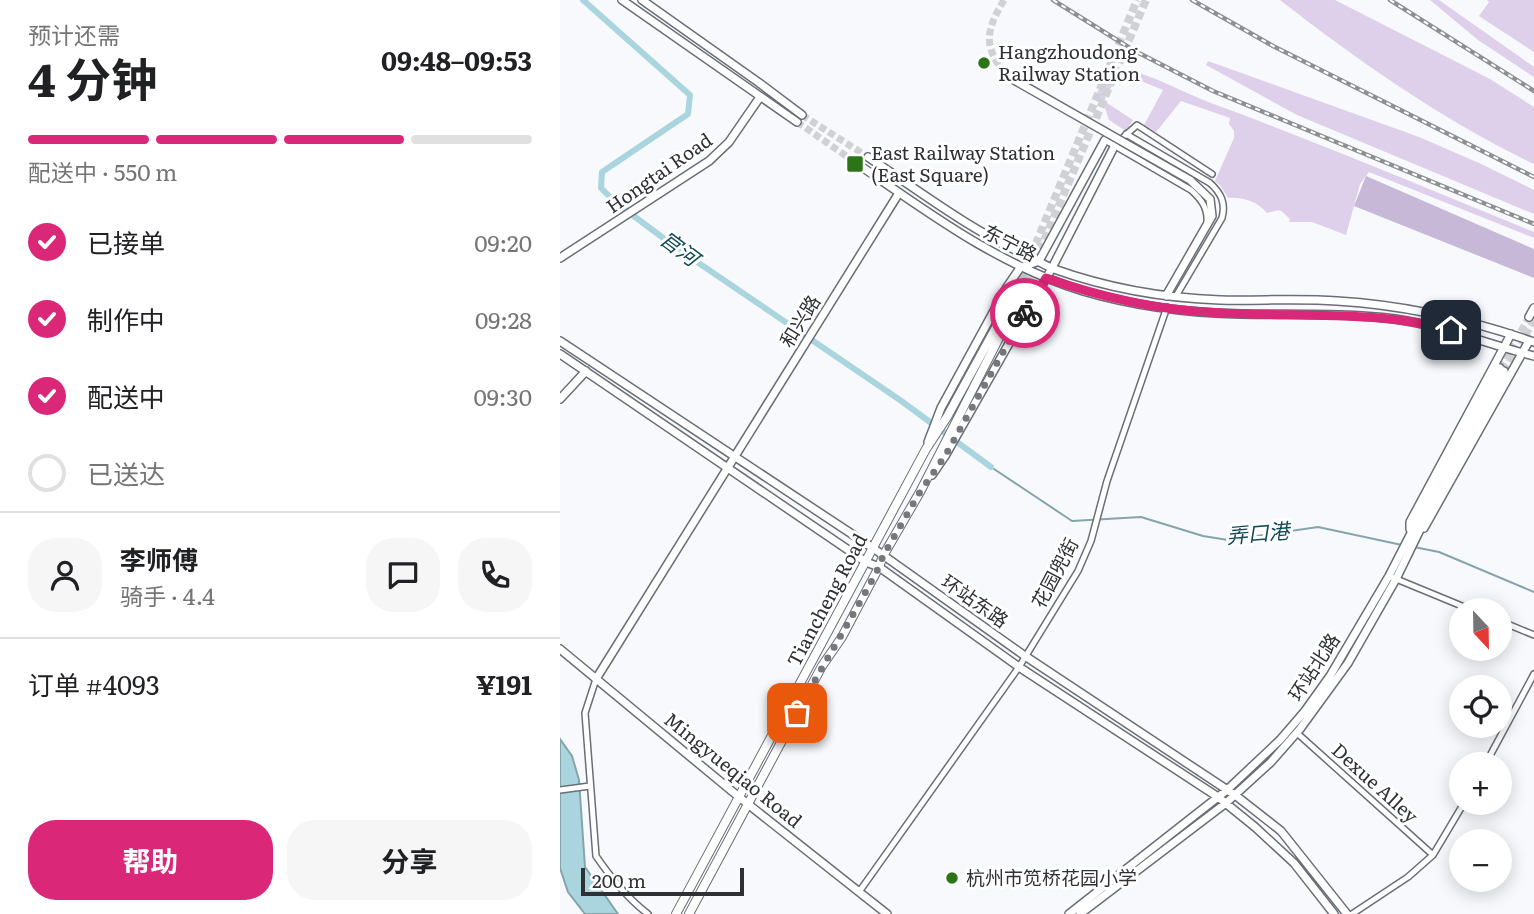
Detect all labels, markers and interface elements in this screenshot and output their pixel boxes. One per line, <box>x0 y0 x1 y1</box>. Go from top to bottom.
text: 预计还需 <box>28 17 120 51</box>
place label: Hangzhoudong Railway Station <box>998 37 1140 87</box>
text: 09:48–09:53 <box>381 40 532 79</box>
text: 4 分钟 <box>28 43 157 111</box>
marker: Hangzhoudong Railway Station <box>976 55 992 71</box>
street label: Hongtai Road <box>600 125 717 219</box>
place label: East Railway Station (East Square) <box>871 138 1055 188</box>
text: 配送中 · 550 m <box>28 154 177 188</box>
marker: East Railway Station (East Square) <box>845 154 865 174</box>
street label: 东宁路 <box>979 217 1042 268</box>
text: 已接单 <box>87 222 165 261</box>
water label: 官河 <box>654 222 710 274</box>
icon: check <box>28 223 66 261</box>
text: 09:20 <box>474 225 532 259</box>
courier <box>990 278 1060 348</box>
street label: 和兴路 <box>772 289 826 352</box>
icon: bike <box>1006 294 1044 332</box>
text: 制作中 <box>87 299 165 338</box>
icon: check <box>28 300 66 338</box>
pin <box>1421 300 1481 360</box>
text: 09:28 <box>475 302 532 336</box>
icon: home <box>1432 311 1470 349</box>
text: 配送中 <box>87 376 165 415</box>
icon: check <box>28 377 66 415</box>
text: 09:30 <box>473 379 532 413</box>
text: 已送达 <box>87 453 165 492</box>
water label: 弄口港 <box>1225 513 1294 550</box>
street label: Tiancheng Road <box>779 528 873 671</box>
street label: 花园兜街 <box>1024 532 1084 613</box>
button: person <box>28 538 102 612</box>
button: chat <box>366 538 440 612</box>
button: phone <box>458 538 532 612</box>
text: 李师傅 <box>120 539 198 578</box>
street label: 环站东路 <box>936 567 1015 633</box>
text: 骑手 · 4.4 <box>120 578 215 612</box>
north arrow <box>1449 598 1512 662</box>
map controls <box>1449 598 1512 892</box>
street label: 环站北路 <box>1281 627 1346 706</box>
text: 订单 #4093 <box>28 664 160 703</box>
text: ¥191 <box>476 664 532 703</box>
button: locate <box>1449 675 1512 738</box>
pin <box>767 683 827 743</box>
icon: bag <box>778 694 816 732</box>
street label: Mingyueqiao Road <box>659 705 809 834</box>
street label: Dexue Alley <box>1326 736 1425 829</box>
button: + <box>1449 752 1512 815</box>
button: 帮助 <box>28 820 273 900</box>
button: 分享 <box>287 820 532 900</box>
button: − <box>1449 829 1512 892</box>
place label: 杭州市笕桥花园小学 <box>966 863 1137 891</box>
scale bar <box>581 865 744 897</box>
text: 200 m <box>592 866 646 894</box>
marker: 杭州市笕桥花园小学 <box>944 870 960 886</box>

